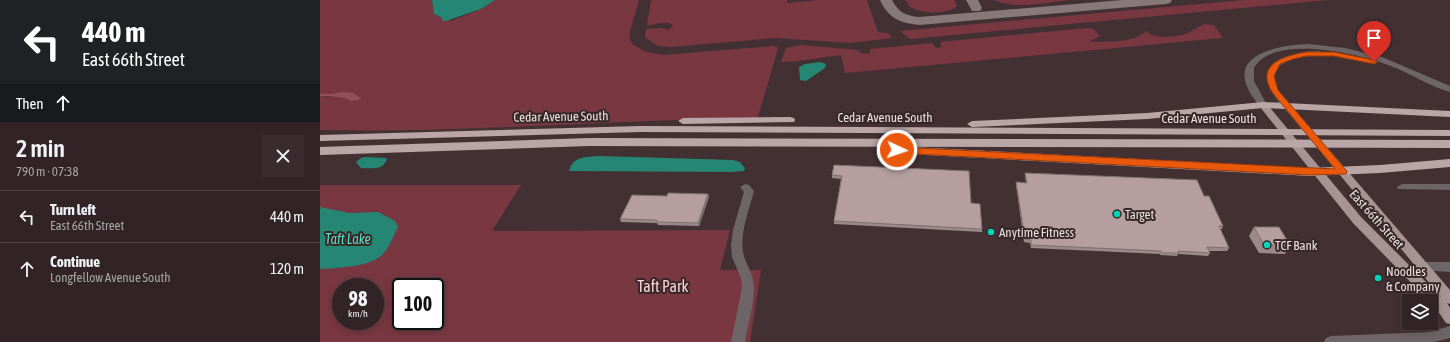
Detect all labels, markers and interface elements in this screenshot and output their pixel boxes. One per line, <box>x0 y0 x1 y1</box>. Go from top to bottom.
icon: left <box>16 16 68 68</box>
text: 440 m <box>82 16 145 48</box>
pin <box>1357 21 1391 62</box>
icon: arrive <box>1363 27 1385 49</box>
text: East 66th Street <box>82 49 185 70</box>
icon: ahead <box>52 92 74 114</box>
text: Then <box>16 95 44 112</box>
street label: Cedar Avenue South <box>513 108 609 125</box>
street label: Cedar Avenue South <box>837 110 933 125</box>
street label: Cedar Avenue South <box>1161 111 1257 126</box>
position arrow <box>876 129 918 171</box>
text: 2 min <box>16 135 65 162</box>
button: close <box>262 135 304 177</box>
text: 790 m · 07:38 <box>16 164 79 179</box>
street label: East 66th Street <box>1346 187 1407 252</box>
text: Turn left <box>50 201 96 218</box>
icon: left <box>16 206 38 228</box>
place label: Target <box>1125 207 1155 222</box>
text: 440 m <box>270 208 304 225</box>
marker: Target <box>1112 209 1122 219</box>
text: East 66th Street <box>50 218 124 233</box>
place label: Anytime Fitness <box>999 225 1075 240</box>
marker: Anytime Fitness <box>986 227 996 237</box>
water label: Taft Lake <box>325 231 371 247</box>
place label: TCF Bank <box>1275 238 1318 253</box>
marker: TCF Bank <box>1262 240 1272 250</box>
text: Continue <box>50 253 100 270</box>
icon: ahead <box>16 258 38 280</box>
text: 120 m <box>270 260 304 277</box>
place label: Noodles & Company <box>1386 264 1440 294</box>
text: Longfellow Avenue South <box>50 270 170 285</box>
marker: Noodles & Company <box>1373 273 1383 283</box>
park label: Taft Park <box>637 277 689 295</box>
speed limit sign: 100 <box>392 278 444 330</box>
text: 98 <box>349 287 367 310</box>
map controls <box>1402 294 1438 330</box>
button: layers <box>1402 294 1438 330</box>
text: km/h <box>348 308 368 319</box>

